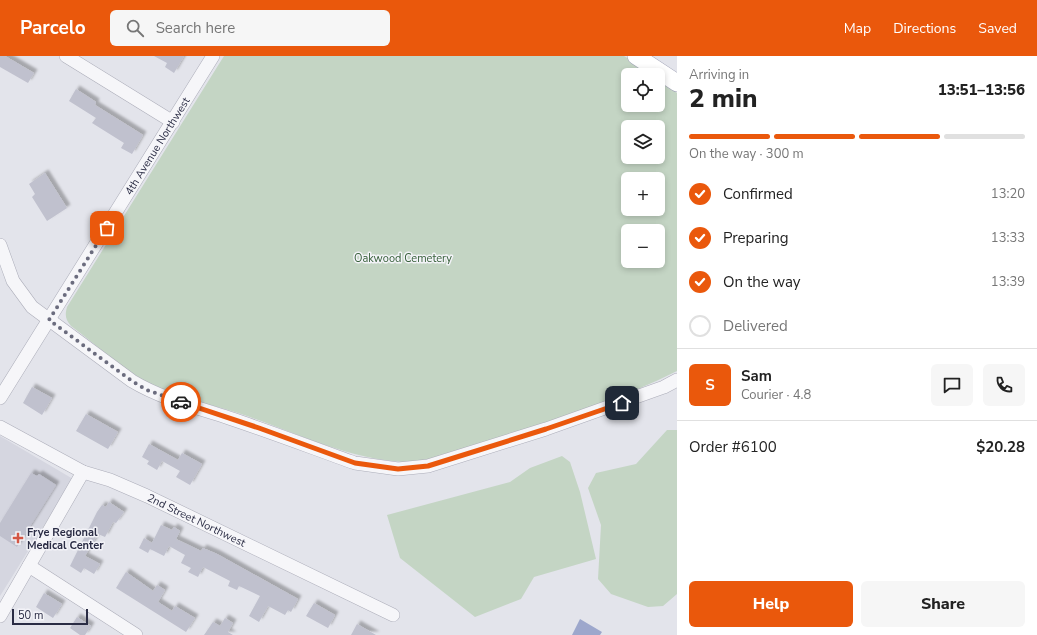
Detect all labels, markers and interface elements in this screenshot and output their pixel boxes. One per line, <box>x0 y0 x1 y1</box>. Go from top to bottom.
search box <box>110 10 390 46</box>
text: Parcelo <box>20 15 86 41</box>
icon: search <box>124 17 146 39</box>
text: Search here <box>156 18 235 38</box>
text: Map <box>844 19 871 38</box>
text: Directions <box>893 19 956 38</box>
text: Saved <box>978 19 1017 38</box>
text: Arriving in <box>689 66 749 84</box>
map controls <box>621 68 665 268</box>
button: locate <box>621 68 665 112</box>
text: 13:51–13:56 <box>938 80 1025 100</box>
text: 2 min <box>689 81 757 116</box>
street label: 4th Avenue Northwest <box>121 94 194 198</box>
button: layers <box>621 120 665 164</box>
text: On the way · 300 m <box>689 145 804 163</box>
button: + <box>621 172 665 216</box>
icon: check <box>689 183 711 205</box>
text: Confirmed <box>723 184 793 204</box>
text: 13:20 <box>991 185 1025 203</box>
pin <box>90 211 124 245</box>
icon: bag <box>96 217 118 239</box>
button: − <box>621 224 665 268</box>
icon: check <box>689 227 711 249</box>
text: Preparing <box>723 228 788 248</box>
text: 13:33 <box>991 229 1025 247</box>
park label: Oakwood Cemetery <box>354 251 452 266</box>
icon: check <box>689 271 711 293</box>
text: On the way <box>723 272 801 292</box>
text: 13:39 <box>991 273 1025 291</box>
text: Delivered <box>723 316 788 336</box>
button: chat <box>931 364 973 406</box>
button: phone <box>983 364 1025 406</box>
text: Sam <box>741 366 772 386</box>
text: S <box>705 375 715 395</box>
courier <box>161 382 201 422</box>
pin <box>605 386 639 420</box>
text: Courier · 4.8 <box>741 386 811 404</box>
icon: car <box>170 391 192 413</box>
icon: home <box>611 392 633 414</box>
text: Order #6100 <box>689 437 777 457</box>
text: $20.28 <box>976 437 1025 457</box>
street label: 2nd Street Northwest <box>145 490 248 551</box>
place label: Frye Regional Medical Center <box>27 525 104 553</box>
marker: Frye Regional Medical Center <box>12 532 24 544</box>
button: Help <box>689 581 853 627</box>
button: Share <box>861 581 1025 627</box>
scale bar <box>12 607 88 626</box>
text: 50 m <box>18 608 43 623</box>

